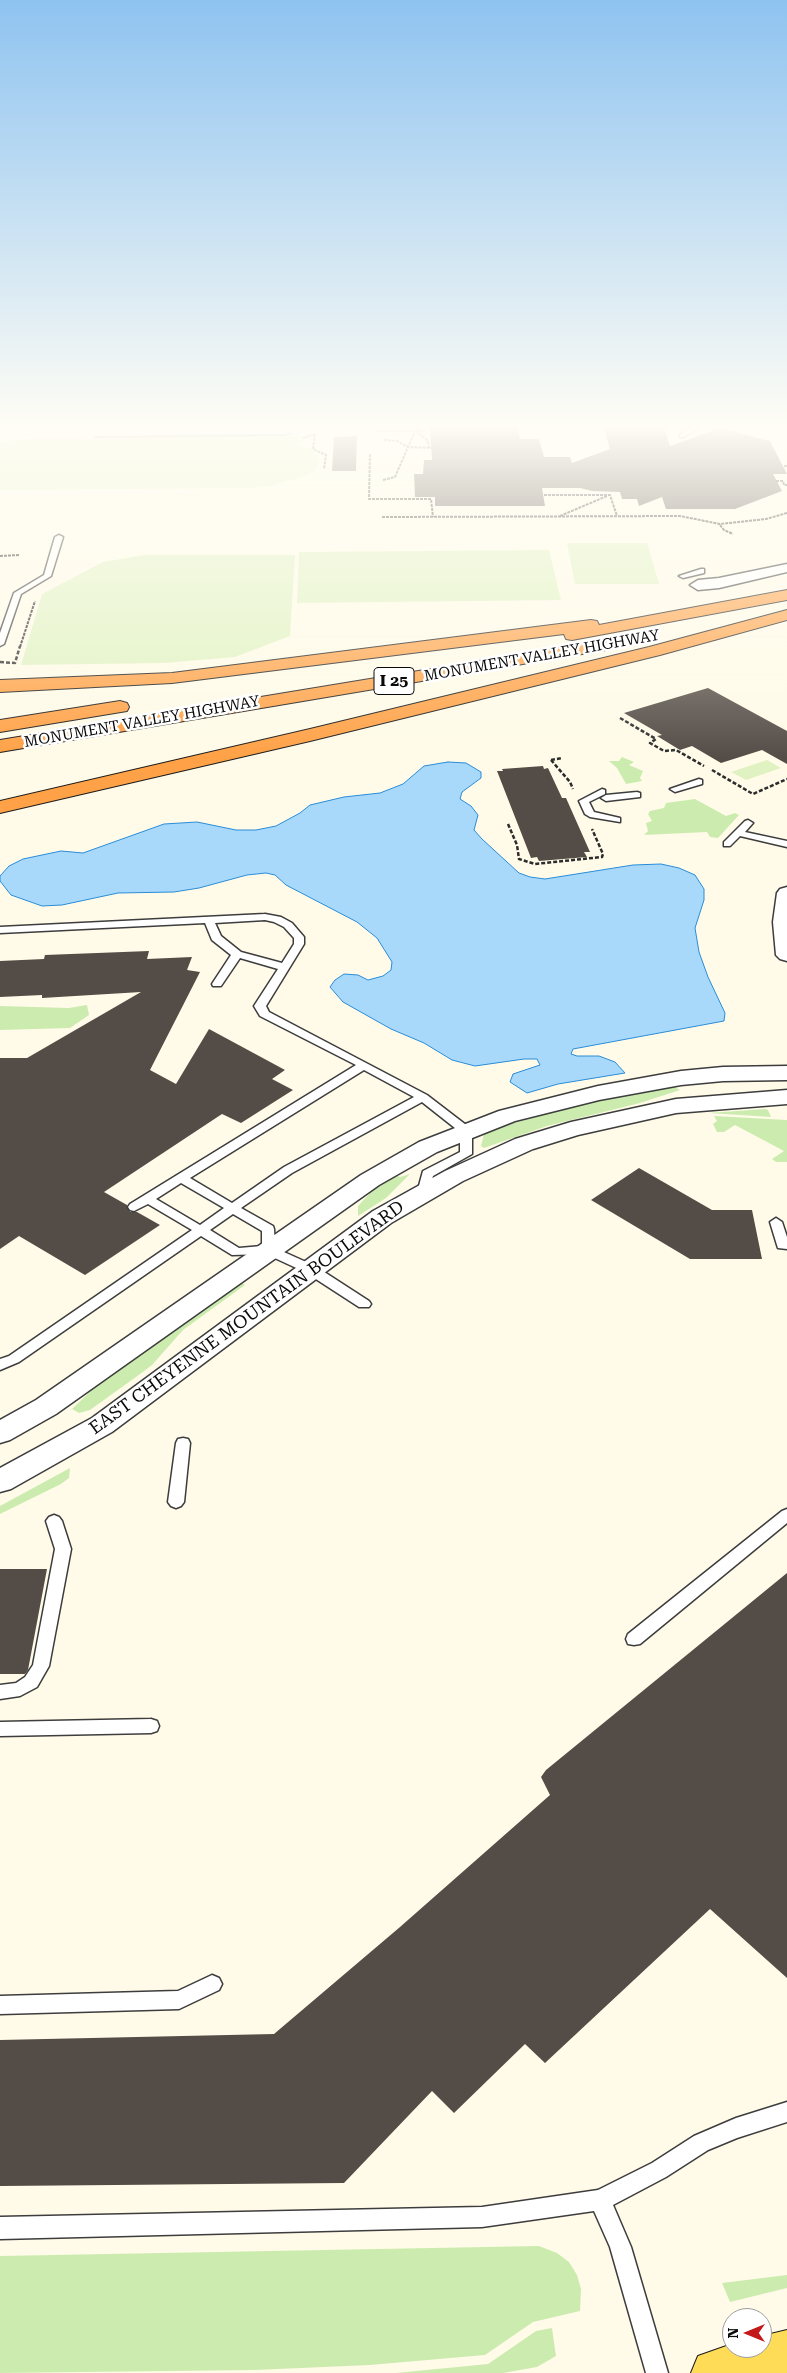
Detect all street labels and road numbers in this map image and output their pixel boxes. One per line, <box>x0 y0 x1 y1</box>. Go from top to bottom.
street label: MONUMENT VALLEY HIGHWAY <box>423 626 661 686</box>
road number: I 25 <box>374 668 414 694</box>
street label: MONUMENT VALLEY HIGHWAY <box>23 692 261 752</box>
street label: EAST CHEYENNE MOUNTAIN BOULEVARD <box>85 1196 409 1440</box>

